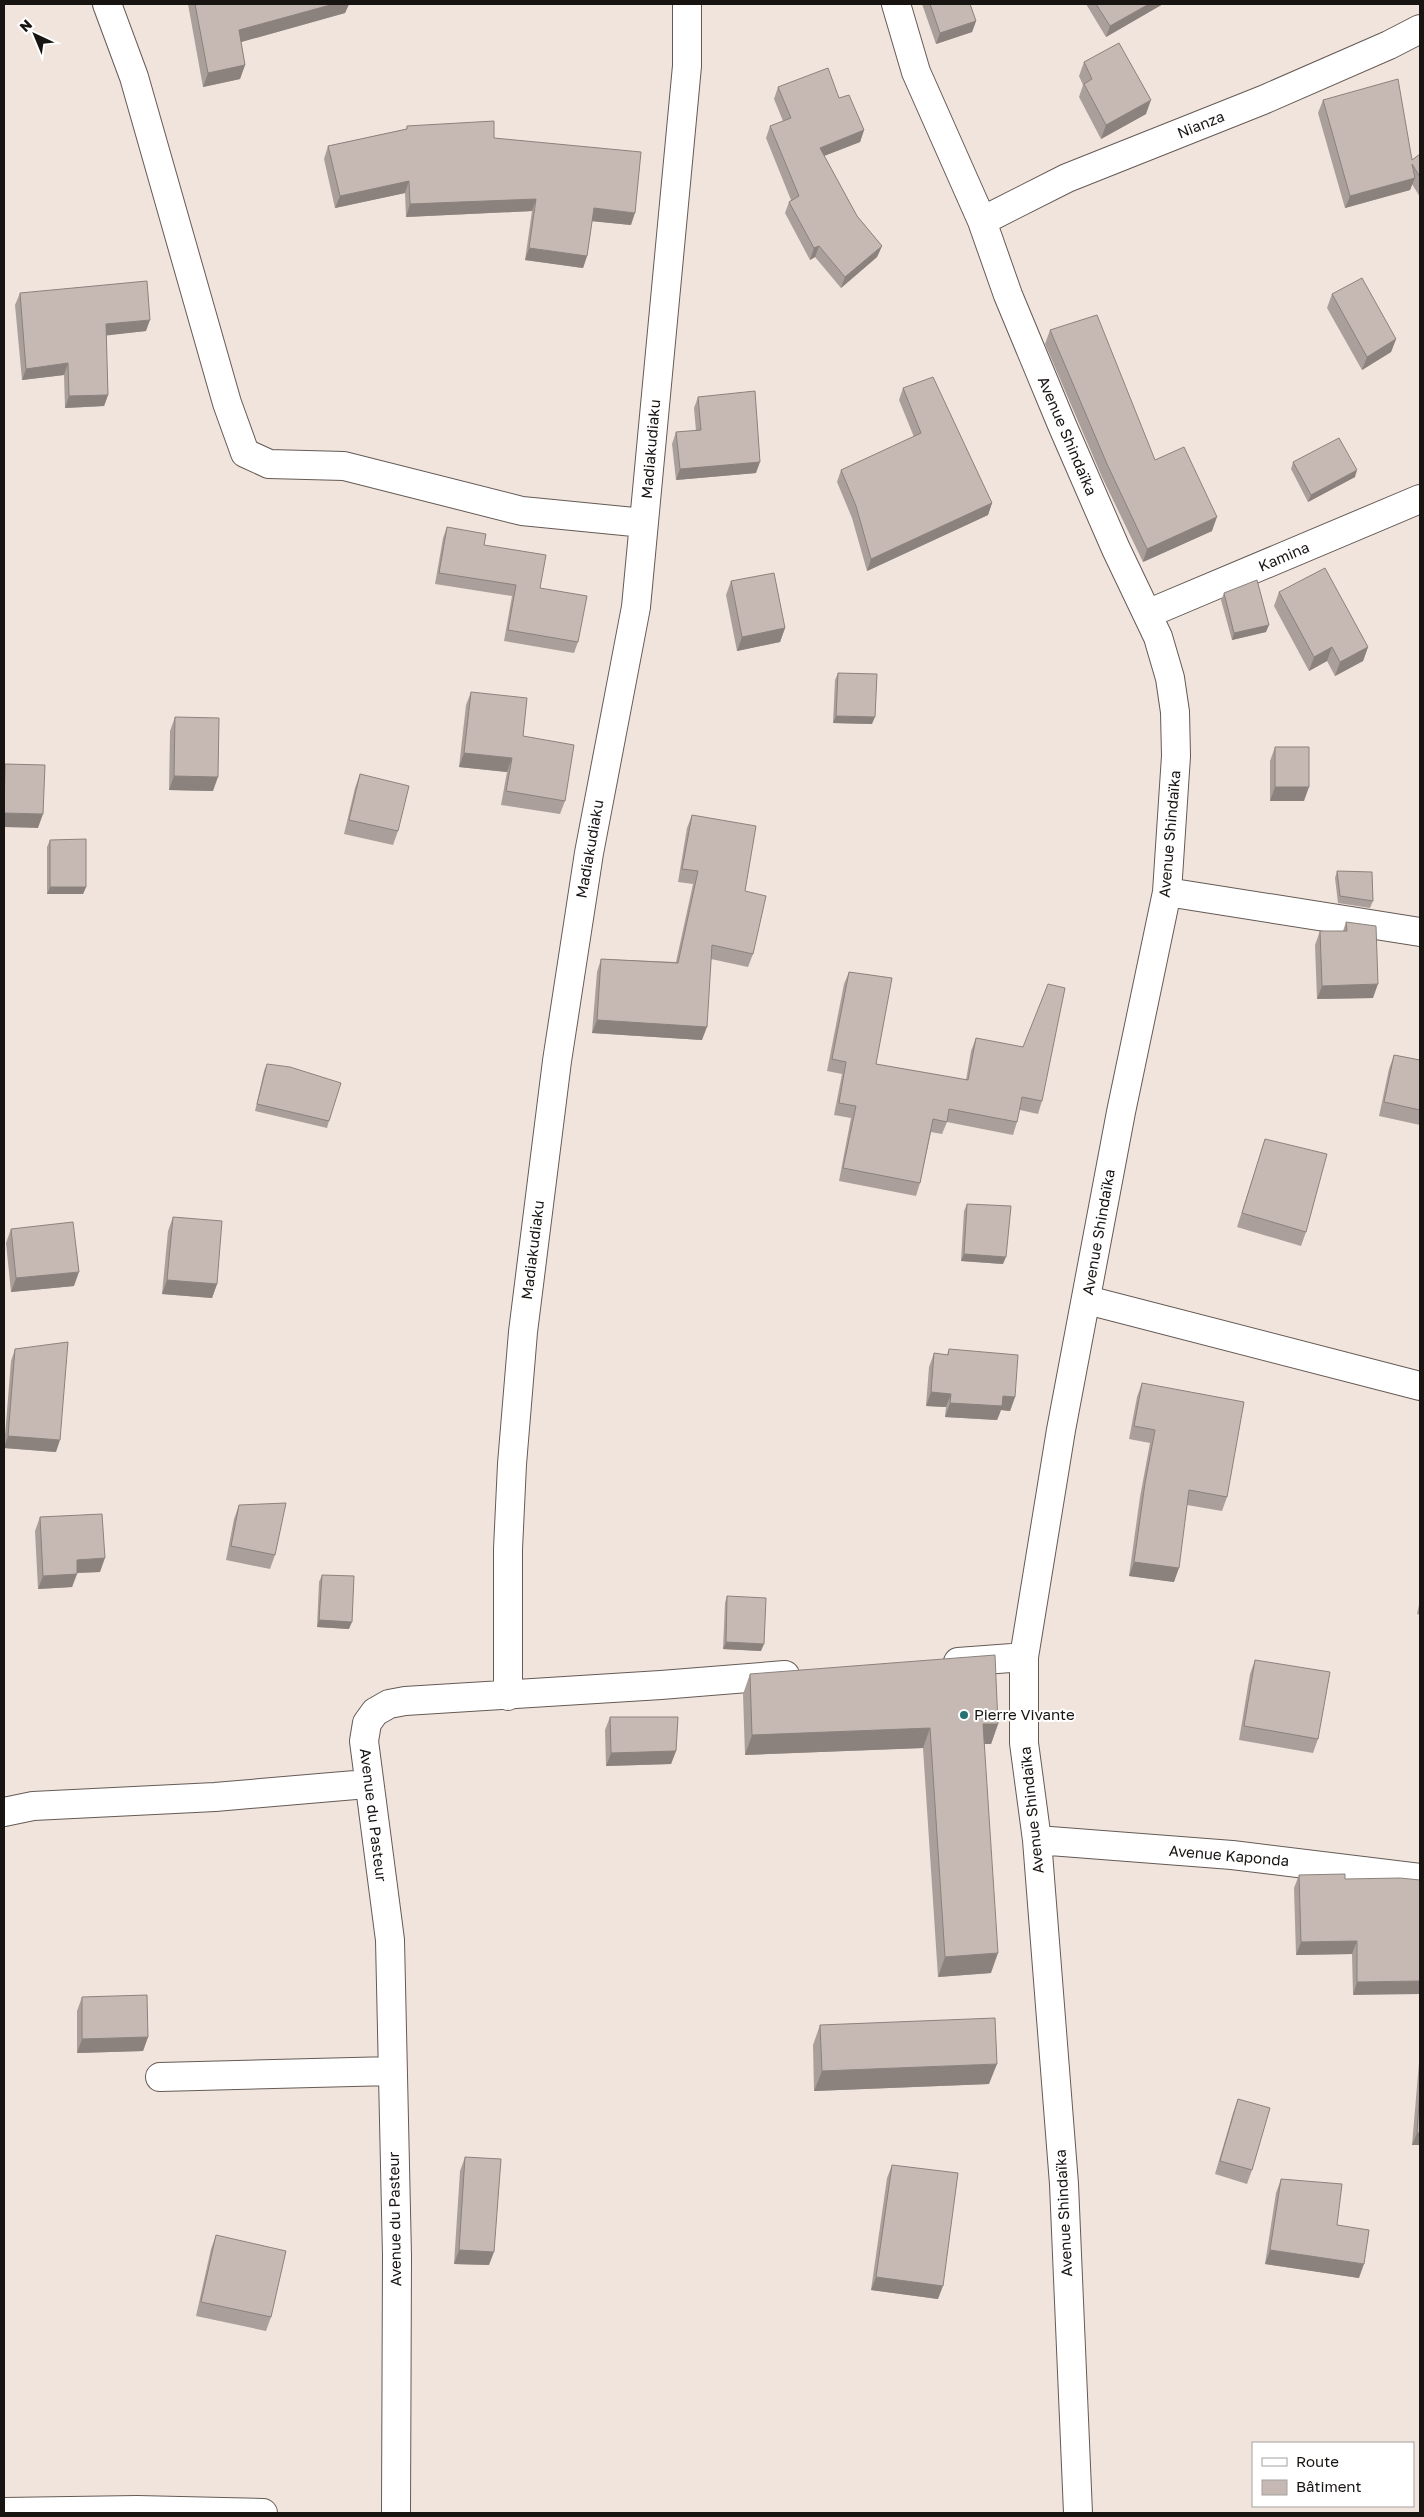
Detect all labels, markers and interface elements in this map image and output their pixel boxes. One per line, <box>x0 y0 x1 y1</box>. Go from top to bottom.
north arrow <box>10 10 60 60</box>
text: N <box>16 15 35 35</box>
street label: Nianza <box>1174 107 1227 142</box>
street label: Avenue Shindaïka <box>1035 373 1101 498</box>
street label: Madiakudiaku <box>637 398 663 499</box>
street label: Kamina <box>1255 537 1312 575</box>
street label: Avenue Shindaïka <box>1154 770 1184 898</box>
street label: Madiakudiaku <box>571 798 607 900</box>
street label: Avenue Shindaïka <box>1078 1167 1118 1296</box>
street label: Madiakudiaku <box>517 1199 547 1301</box>
place label: Pierre Vivante <box>974 1705 1075 1723</box>
marker: Pierre Vivante <box>958 1709 970 1721</box>
street label: Avenue Shindaïka <box>1015 1746 1047 1874</box>
street label: Avenue du Pasteur <box>357 1747 391 1883</box>
street label: Avenue Kaponda <box>1168 1841 1290 1869</box>
street label: Avenue Shindaïka <box>1051 2149 1075 2277</box>
street label: Avenue du Pasteur <box>384 2151 404 2286</box>
legend <box>1252 2442 1414 2507</box>
text: Route <box>1296 2452 1339 2470</box>
text: Bâtiment <box>1296 2477 1361 2495</box>

